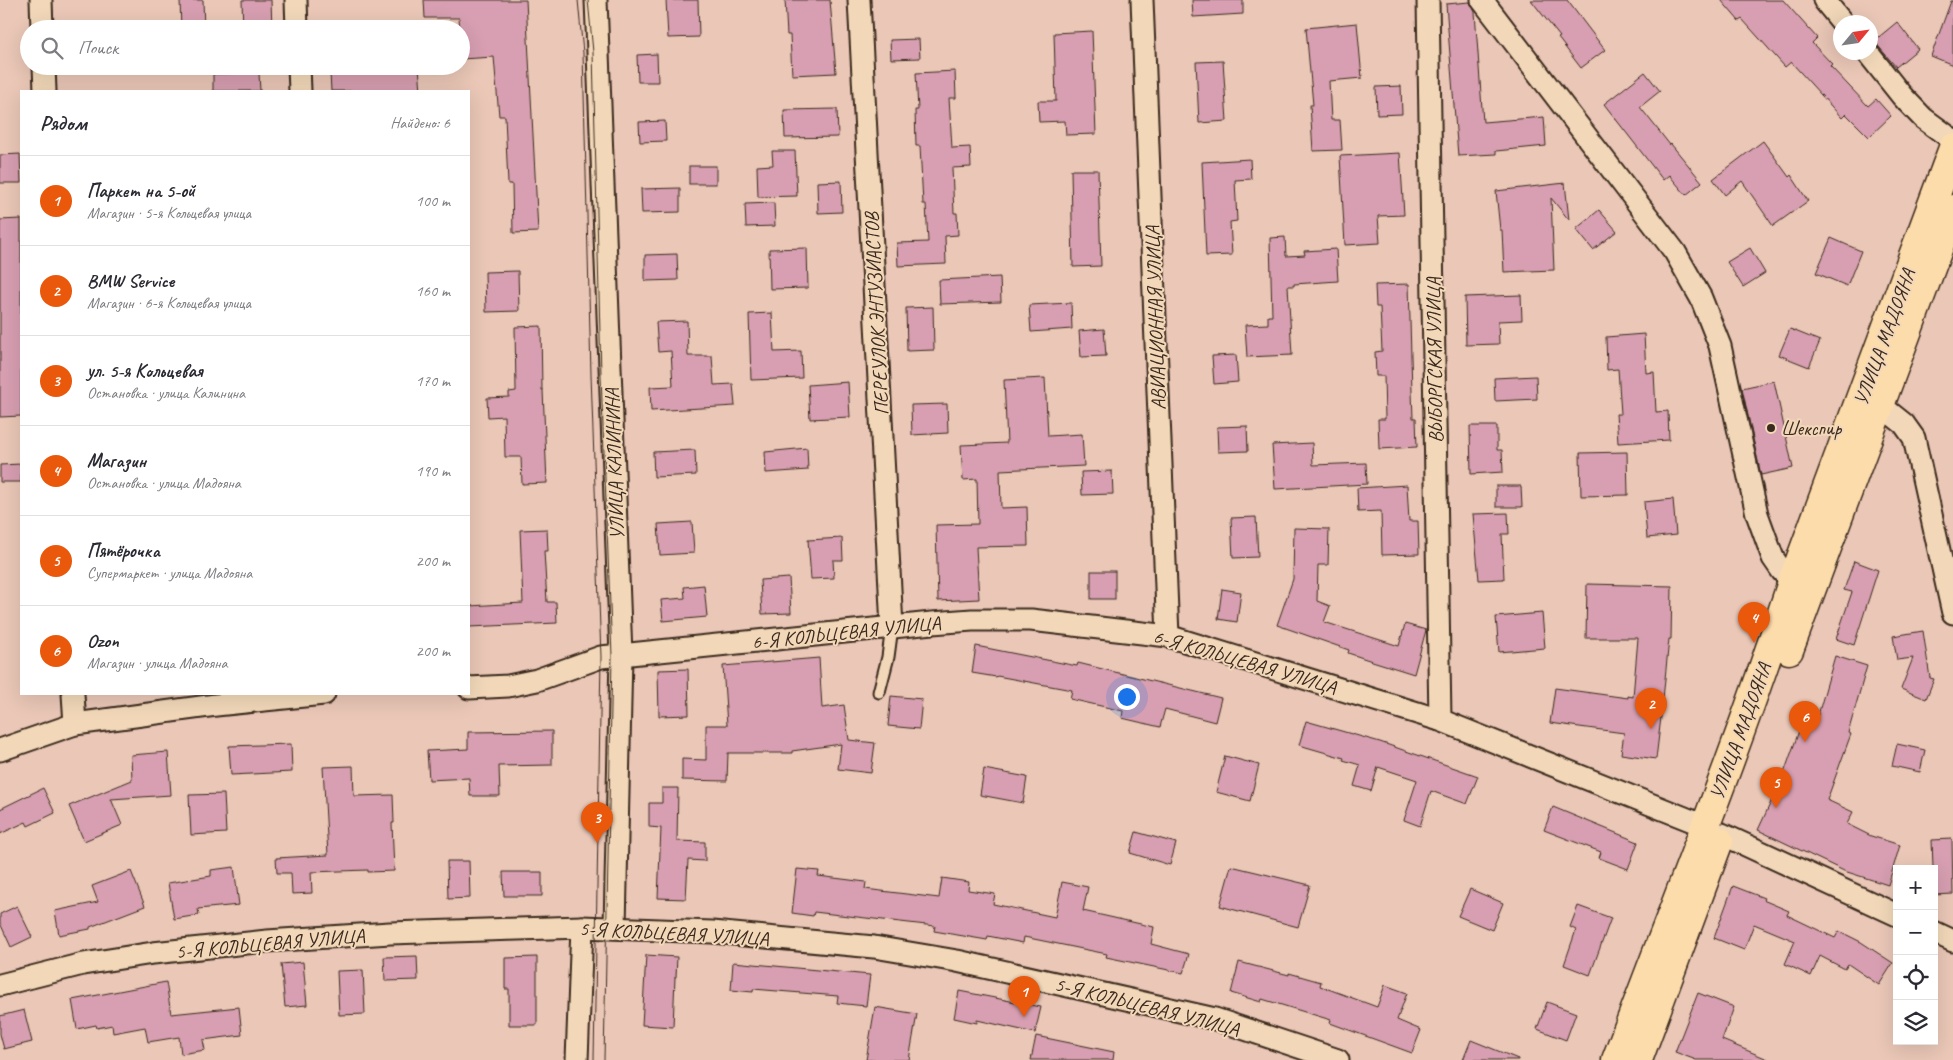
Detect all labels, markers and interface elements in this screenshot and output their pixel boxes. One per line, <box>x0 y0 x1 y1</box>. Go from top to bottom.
north arrow <box>1833 15 1878 60</box>
search box <box>20 20 470 75</box>
icon: search <box>38 34 66 62</box>
text: Поиск <box>78 36 118 60</box>
text: Рядом <box>40 110 87 136</box>
text: Найдено: 6 <box>390 113 450 133</box>
text: Паркет на 5-ой <box>87 179 195 203</box>
text: 1 <box>52 191 60 211</box>
text: 100 m <box>416 191 450 211</box>
text: Магазин · 5-я Кольцевая улица <box>87 203 251 223</box>
street label: ПЕРЕУЛОК ЭНТУЗИАСТОВ <box>859 210 894 416</box>
street label: АВИАЦИОННАЯ УЛИЦА <box>1140 225 1171 410</box>
street label: УЛИЦА МАДОЯНА <box>1848 265 1921 409</box>
text: BMW Service <box>87 269 174 293</box>
street label: ВЫБОРГСКАЯ УЛИЦА <box>1421 276 1448 443</box>
text: 2 <box>52 281 60 301</box>
text: 160 m <box>416 281 450 301</box>
text: Магазин · 6-я Кольцевая улица <box>87 293 251 313</box>
text: ул. 5-я Кольцевая <box>87 359 203 383</box>
text: 3 <box>52 371 60 391</box>
text: 170 m <box>416 371 450 391</box>
text: Остановка · улица Калинина <box>87 383 245 403</box>
street label: УЛИЦА КАЛИНИНА <box>599 387 630 540</box>
place label: Шекспир <box>1781 416 1843 441</box>
marker: Шекспир <box>1765 422 1777 434</box>
text: Магазин <box>87 449 146 473</box>
text: 4 <box>52 461 60 481</box>
text: 190 m <box>416 461 450 481</box>
text: Остановка · улица Мадояна <box>87 473 241 493</box>
text: Пятёрочка <box>87 539 160 563</box>
text: 5 <box>53 551 59 571</box>
text: 200 m <box>416 551 450 571</box>
text: Супермаркет · улица Мадояна <box>87 563 252 583</box>
pin: 4 <box>1738 602 1770 643</box>
street label: 6-Я КОЛЬЦЕВАЯ УЛИЦА <box>751 610 942 655</box>
street label: 6-Я КОЛЬЦЕВАЯ УЛИЦА <box>1150 623 1340 700</box>
text: Ozon <box>87 629 119 653</box>
text: 6 <box>52 641 60 661</box>
text: 200 m <box>416 641 450 661</box>
text: Магазин · улица Мадояна <box>87 653 227 673</box>
street label: УЛИЦА МАДОЯНА <box>1704 659 1777 803</box>
your location <box>1114 684 1140 710</box>
pin: 2 <box>1635 688 1667 729</box>
pin: 6 <box>1789 701 1821 742</box>
pin: 5 <box>1760 767 1792 808</box>
pin: 3 <box>581 802 613 843</box>
map controls <box>1893 865 1938 1045</box>
button: + <box>1893 865 1938 910</box>
button: − <box>1893 910 1938 955</box>
street label: 5-Я КОЛЬЦЕВАЯ УЛИЦА <box>579 916 770 951</box>
street label: 5-Я КОЛЬЦЕВАЯ УЛИЦА <box>175 923 366 964</box>
button: locate <box>1893 955 1938 1000</box>
street label: 5-Я КОЛЬЦЕВАЯ УЛИЦА <box>1052 971 1243 1042</box>
pin: 1 <box>1008 976 1040 1017</box>
button: layers <box>1893 1000 1938 1045</box>

